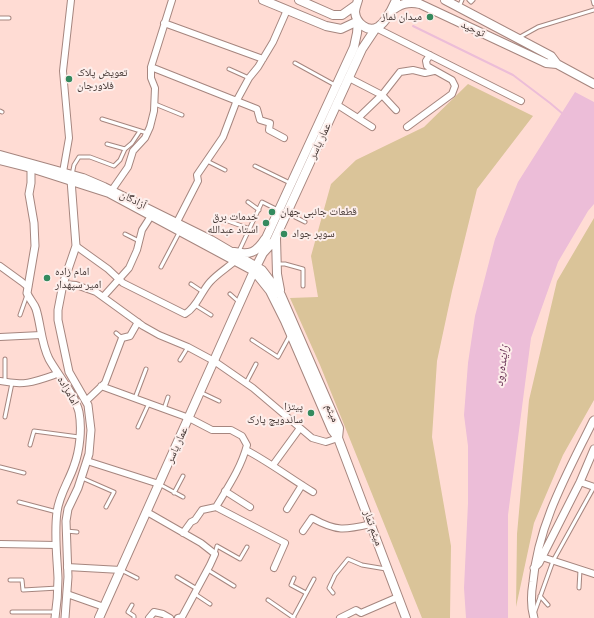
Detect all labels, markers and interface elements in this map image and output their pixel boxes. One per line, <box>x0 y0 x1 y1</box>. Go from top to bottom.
place label: میدان نماز <box>381 10 422 24</box>
marker: میدان نماز <box>425 12 435 22</box>
street label: توحید <box>459 18 487 40</box>
place label: تعویض پلاک فلاورجان <box>77 66 128 92</box>
marker: تعویض پلاک فلاورجان <box>64 74 74 84</box>
street label: عمار یاسر <box>306 121 334 161</box>
street label: آزادگان <box>118 188 148 212</box>
place label: قطعات جانبی جهان <box>280 205 357 219</box>
marker: قطعات جانبی جهان <box>267 207 277 217</box>
place label: خدمات برق استاد عبدالله <box>207 210 258 236</box>
marker: خدمات برق استاد عبدالله <box>261 218 271 228</box>
place label: سوپر جواد <box>292 227 335 241</box>
marker: سوپر جواد <box>279 229 289 239</box>
place label: امام زاده امیر سپهدار <box>55 265 101 291</box>
marker: امام زاده امیر سپهدار <box>42 273 52 283</box>
water label: زاینده‌رود <box>492 345 512 387</box>
street label: امامزاده <box>54 374 82 408</box>
place label: پیتزا ساندویچ پارک <box>247 400 303 426</box>
street label: میثم <box>322 402 342 424</box>
marker: پیتزا ساندویچ پارک <box>306 408 316 418</box>
street label: عمار یاسر <box>163 425 191 465</box>
street label: میثم تمار <box>360 508 386 548</box>

